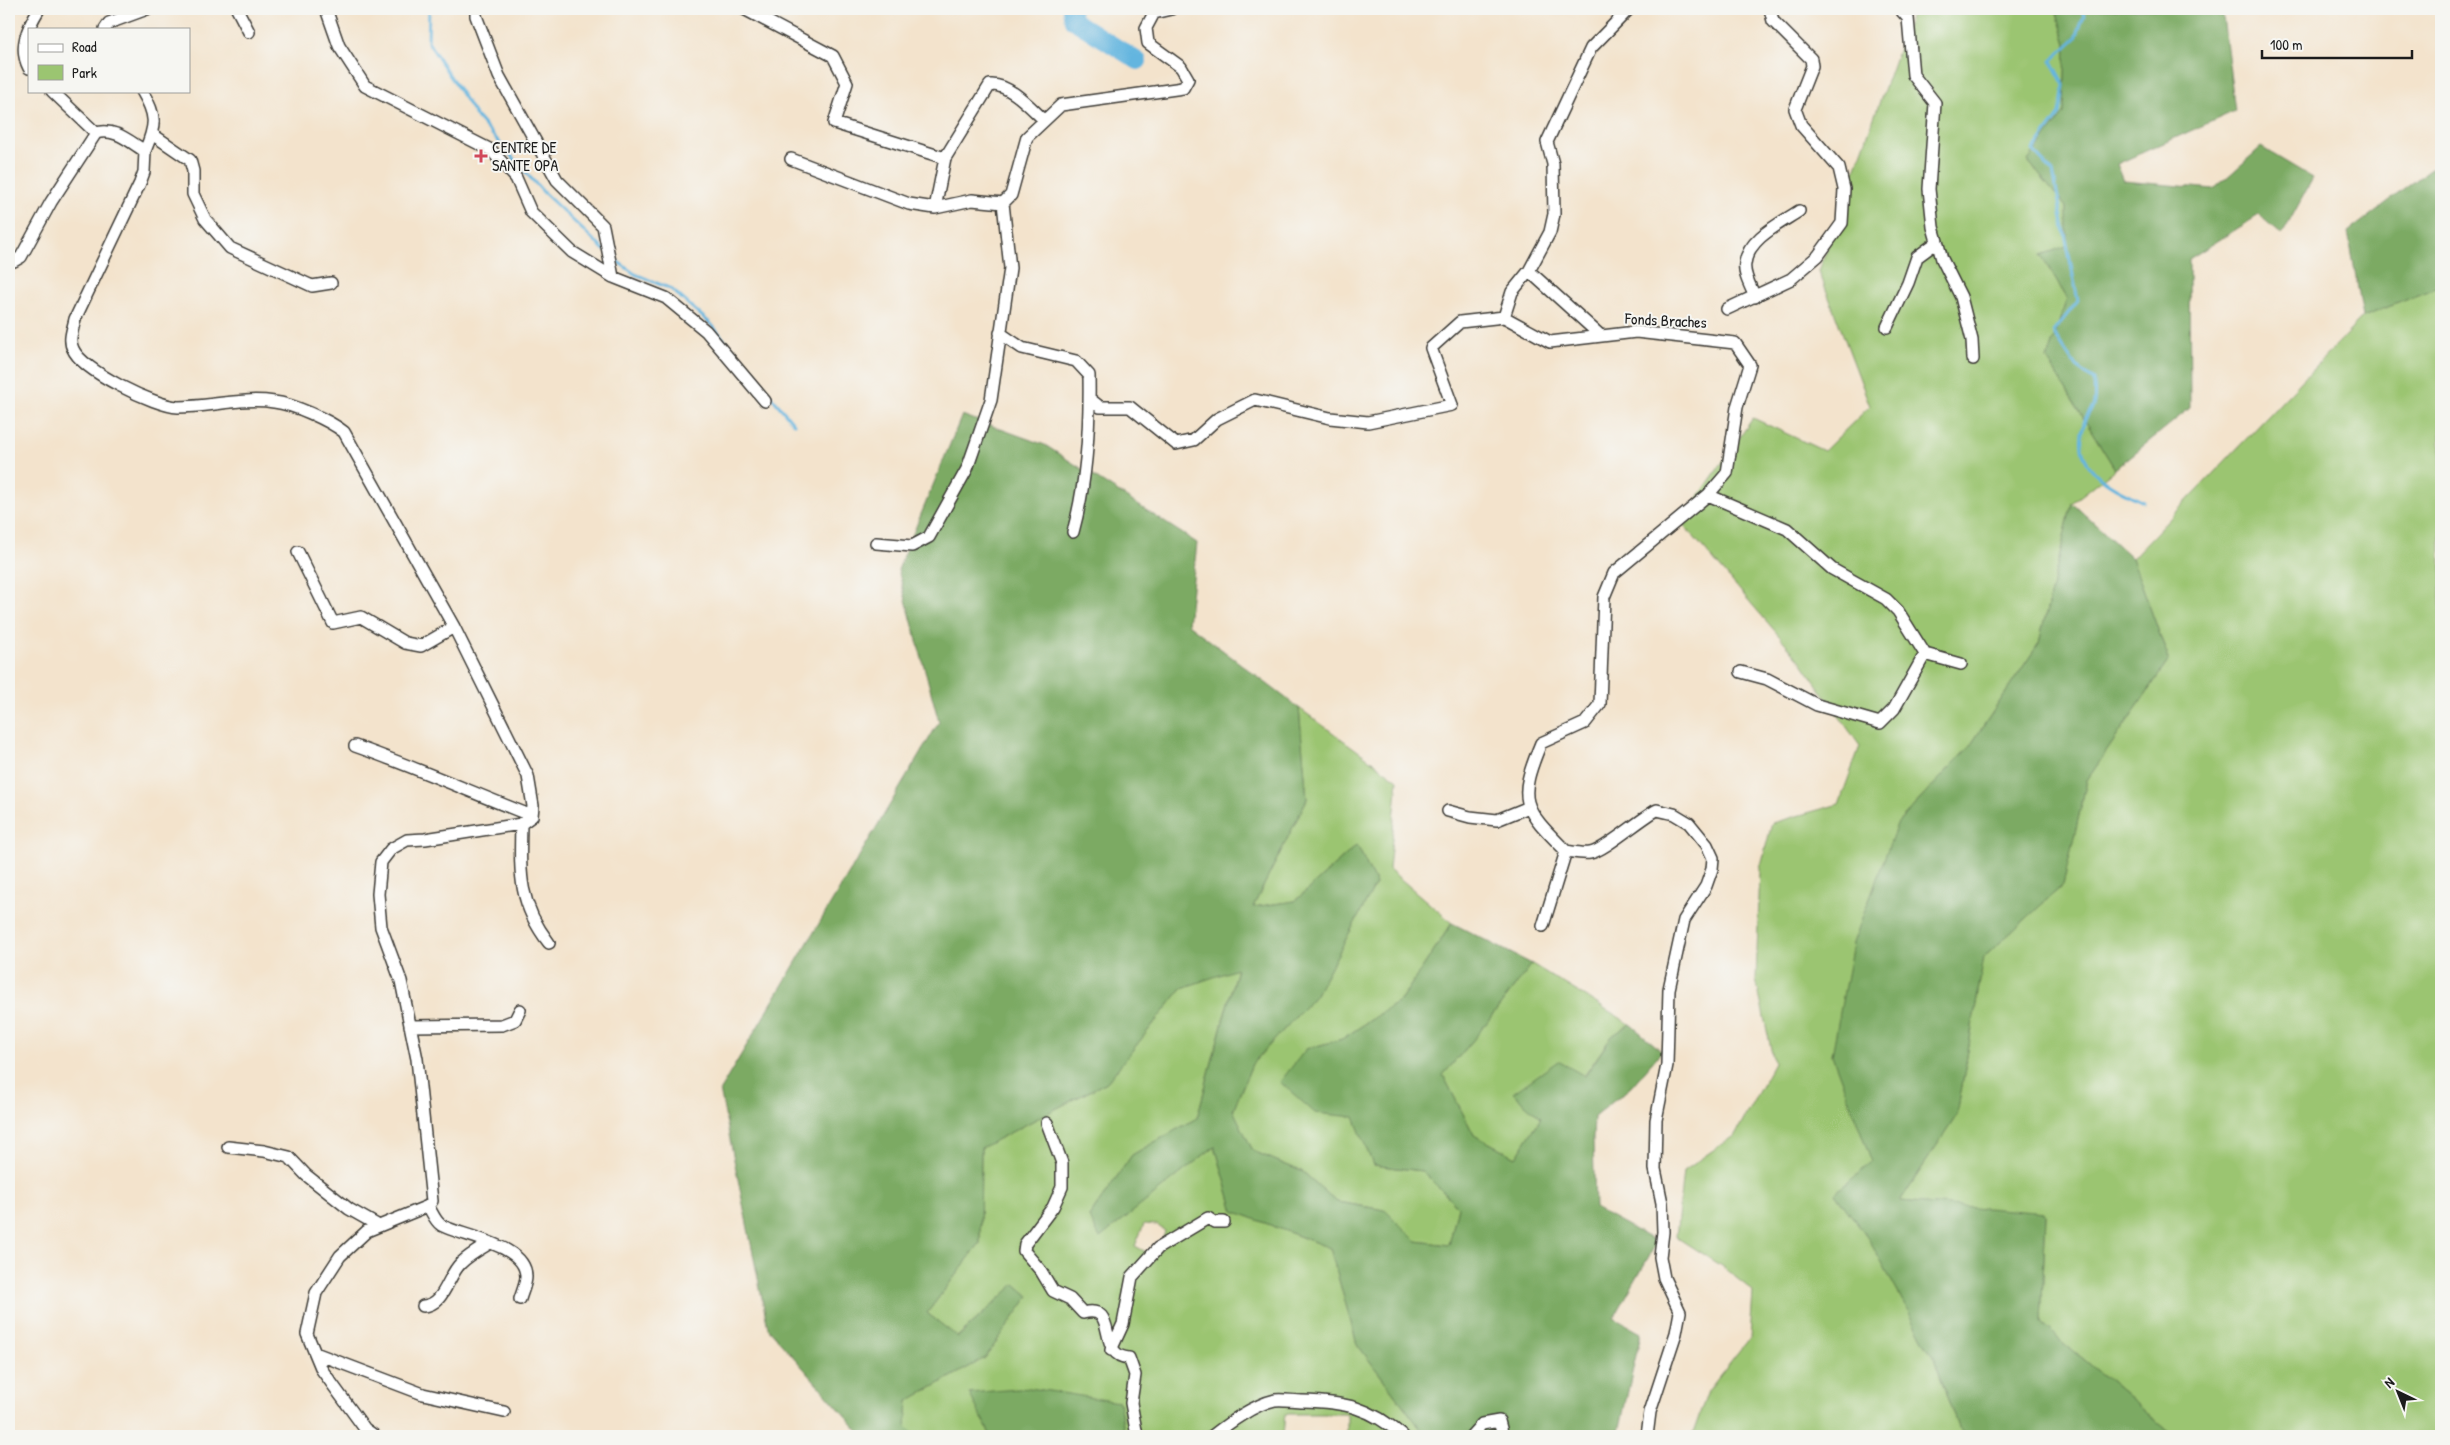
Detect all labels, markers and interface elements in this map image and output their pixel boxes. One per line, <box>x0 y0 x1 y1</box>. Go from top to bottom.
legend <box>28 28 190 92</box>
scale bar <box>2262 28 2412 60</box>
text: 100 m <box>2270 34 2303 55</box>
text: Road <box>72 36 97 57</box>
text: Park <box>72 62 97 83</box>
place label: CENTRE DE SANTE OPA <box>492 136 558 176</box>
marker: CENTRE DE SANTE OPA <box>474 149 488 163</box>
street label: Fonds Braches <box>1624 307 1707 333</box>
north arrow <box>2372 1368 2422 1418</box>
text: N <box>2380 1372 2398 1392</box>

